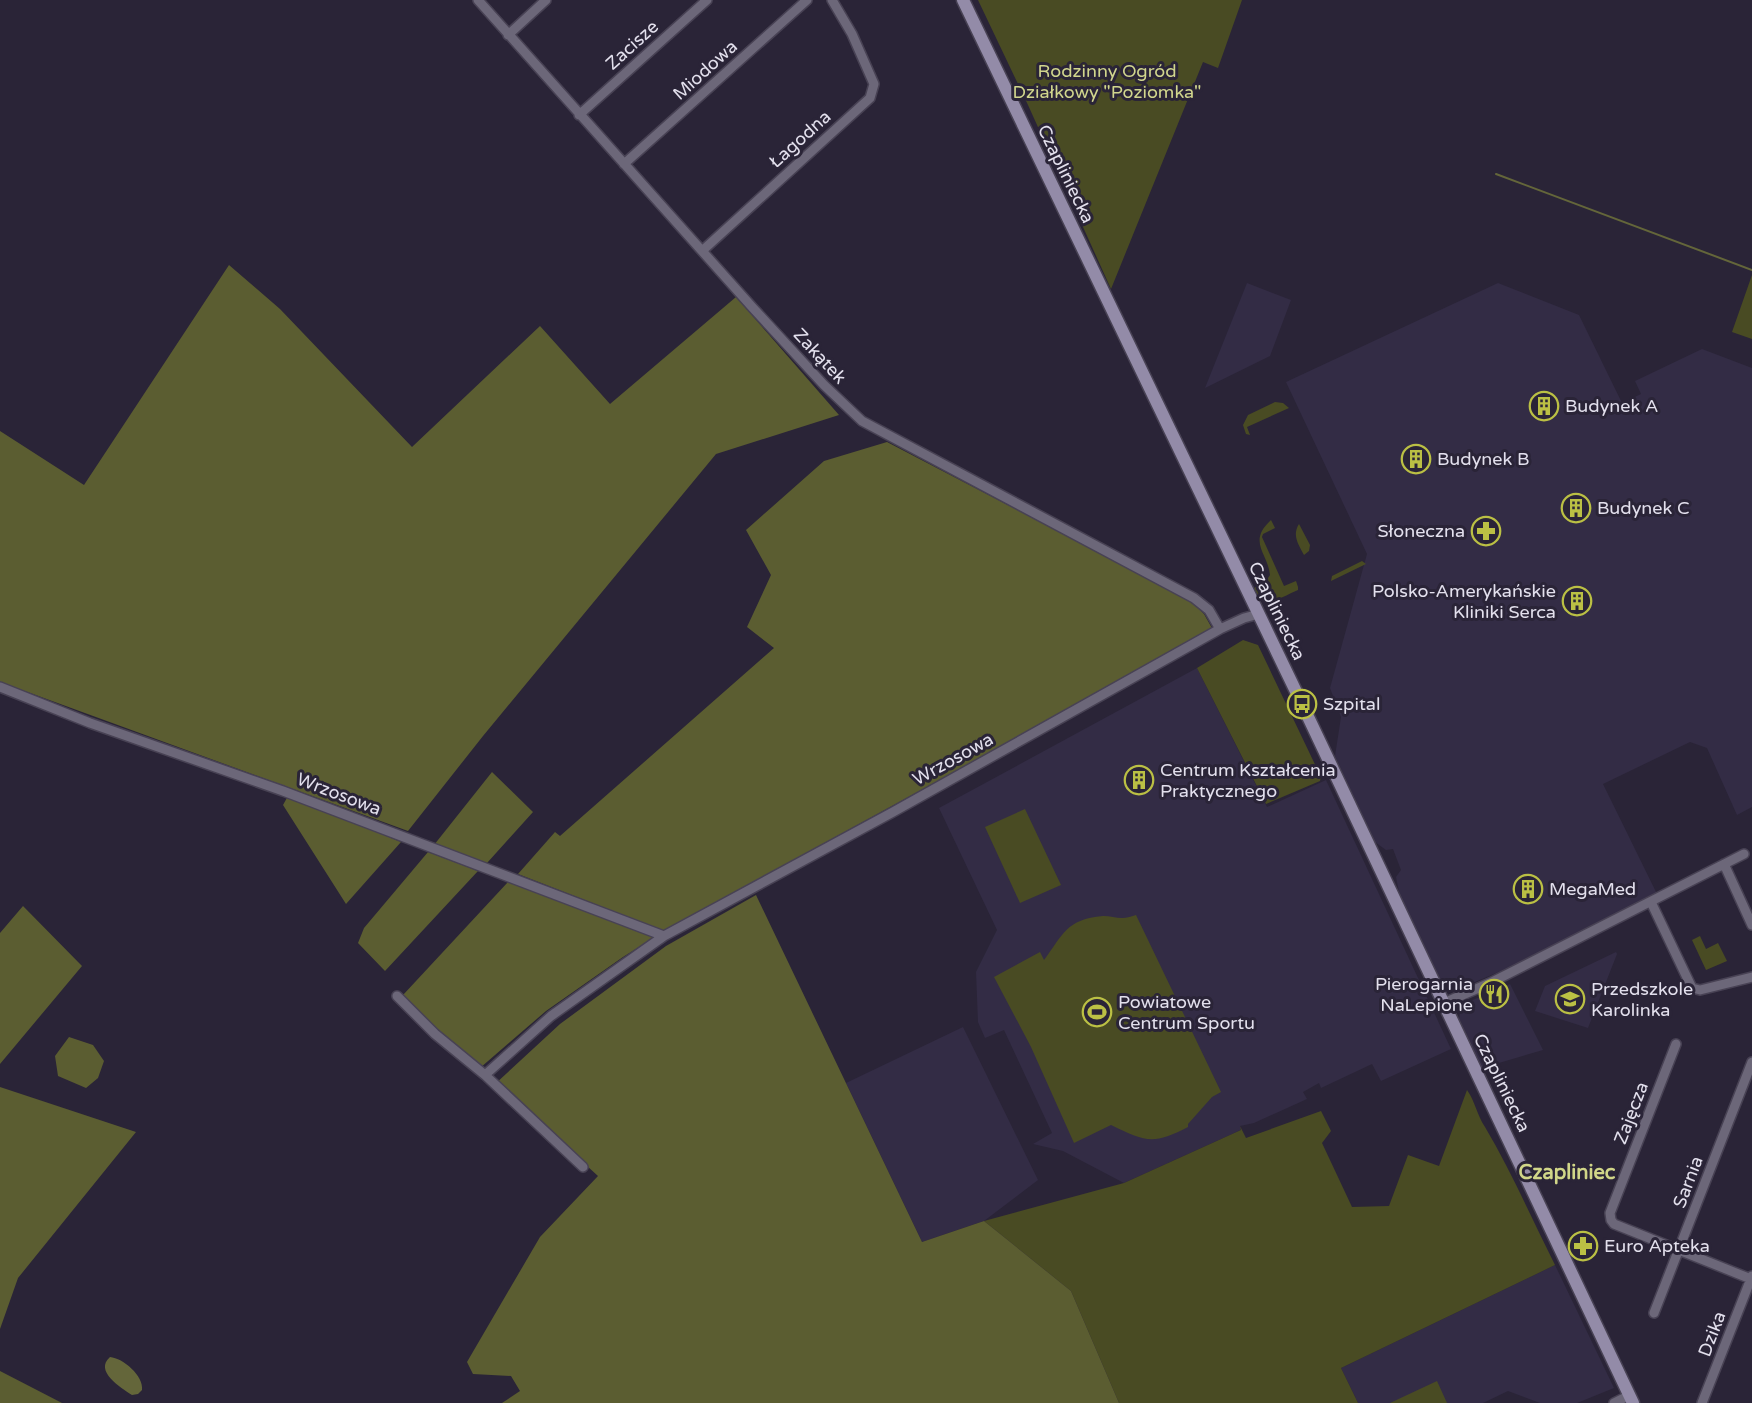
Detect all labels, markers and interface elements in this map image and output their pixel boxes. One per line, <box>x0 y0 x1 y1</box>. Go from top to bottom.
street label: Zacisze <box>601 16 663 74</box>
street label: Miodowa <box>668 35 742 105</box>
park label: Rodzinny Ogród Działkowy "Poziomka" <box>1012 60 1202 103</box>
street label: Łagodna <box>765 106 835 172</box>
street label: Czapliniecka <box>1033 121 1099 227</box>
street label: Zakątek <box>789 324 851 388</box>
building icon: Budynek A <box>1528 390 1560 422</box>
place label: Budynek A <box>1565 395 1658 417</box>
building icon: Budynek B <box>1400 443 1432 475</box>
place label: Budynek B <box>1437 448 1529 470</box>
building icon: Budynek C <box>1560 492 1592 524</box>
place label: Budynek C <box>1597 497 1689 519</box>
pharmacy icon: Słoneczna <box>1470 515 1502 547</box>
place label: Słoneczna <box>1378 520 1465 542</box>
street label: Czapliniecka <box>1244 558 1310 664</box>
place label: Polsko-Amerykańskie Kliniki Serca <box>1372 580 1556 623</box>
building icon: Polsko-Amerykańskie Kliniki Serca <box>1561 585 1593 617</box>
bus stop icon: Szpital <box>1286 688 1318 720</box>
place label: Szpital <box>1323 693 1380 715</box>
street label: Wrzosowa <box>909 728 997 790</box>
place label: Centrum Kształcenia Praktycznego <box>1160 759 1336 802</box>
building icon: Centrum Kształcenia Praktycznego <box>1123 764 1155 796</box>
street label: Wrzosowa <box>294 768 384 820</box>
building icon: MegaMed <box>1512 873 1544 905</box>
place label: MegaMed <box>1549 878 1636 900</box>
place label: Pierogarnia NaLepione <box>1375 973 1473 1016</box>
restaurant icon: Pierogarnia NaLepione <box>1478 978 1510 1010</box>
place label: Przedszkole Karolinka <box>1591 978 1693 1021</box>
school or university icon: Przedszkole Karolinka <box>1554 983 1586 1015</box>
place label: Powiatowe Centrum Sportu <box>1118 991 1255 1034</box>
sports icon: Powiatowe Centrum Sportu <box>1081 996 1113 1028</box>
street label: Czapliniecka <box>1469 1030 1535 1136</box>
street label: Zajęcza <box>1609 1079 1653 1147</box>
street label: Sarnia <box>1668 1153 1708 1211</box>
district label: Czapliniec <box>1519 1161 1616 1185</box>
pharmacy icon: Euro Apteka <box>1567 1230 1599 1262</box>
place label: Euro Apteka <box>1604 1235 1710 1257</box>
street label: Dzika <box>1693 1308 1731 1360</box>

